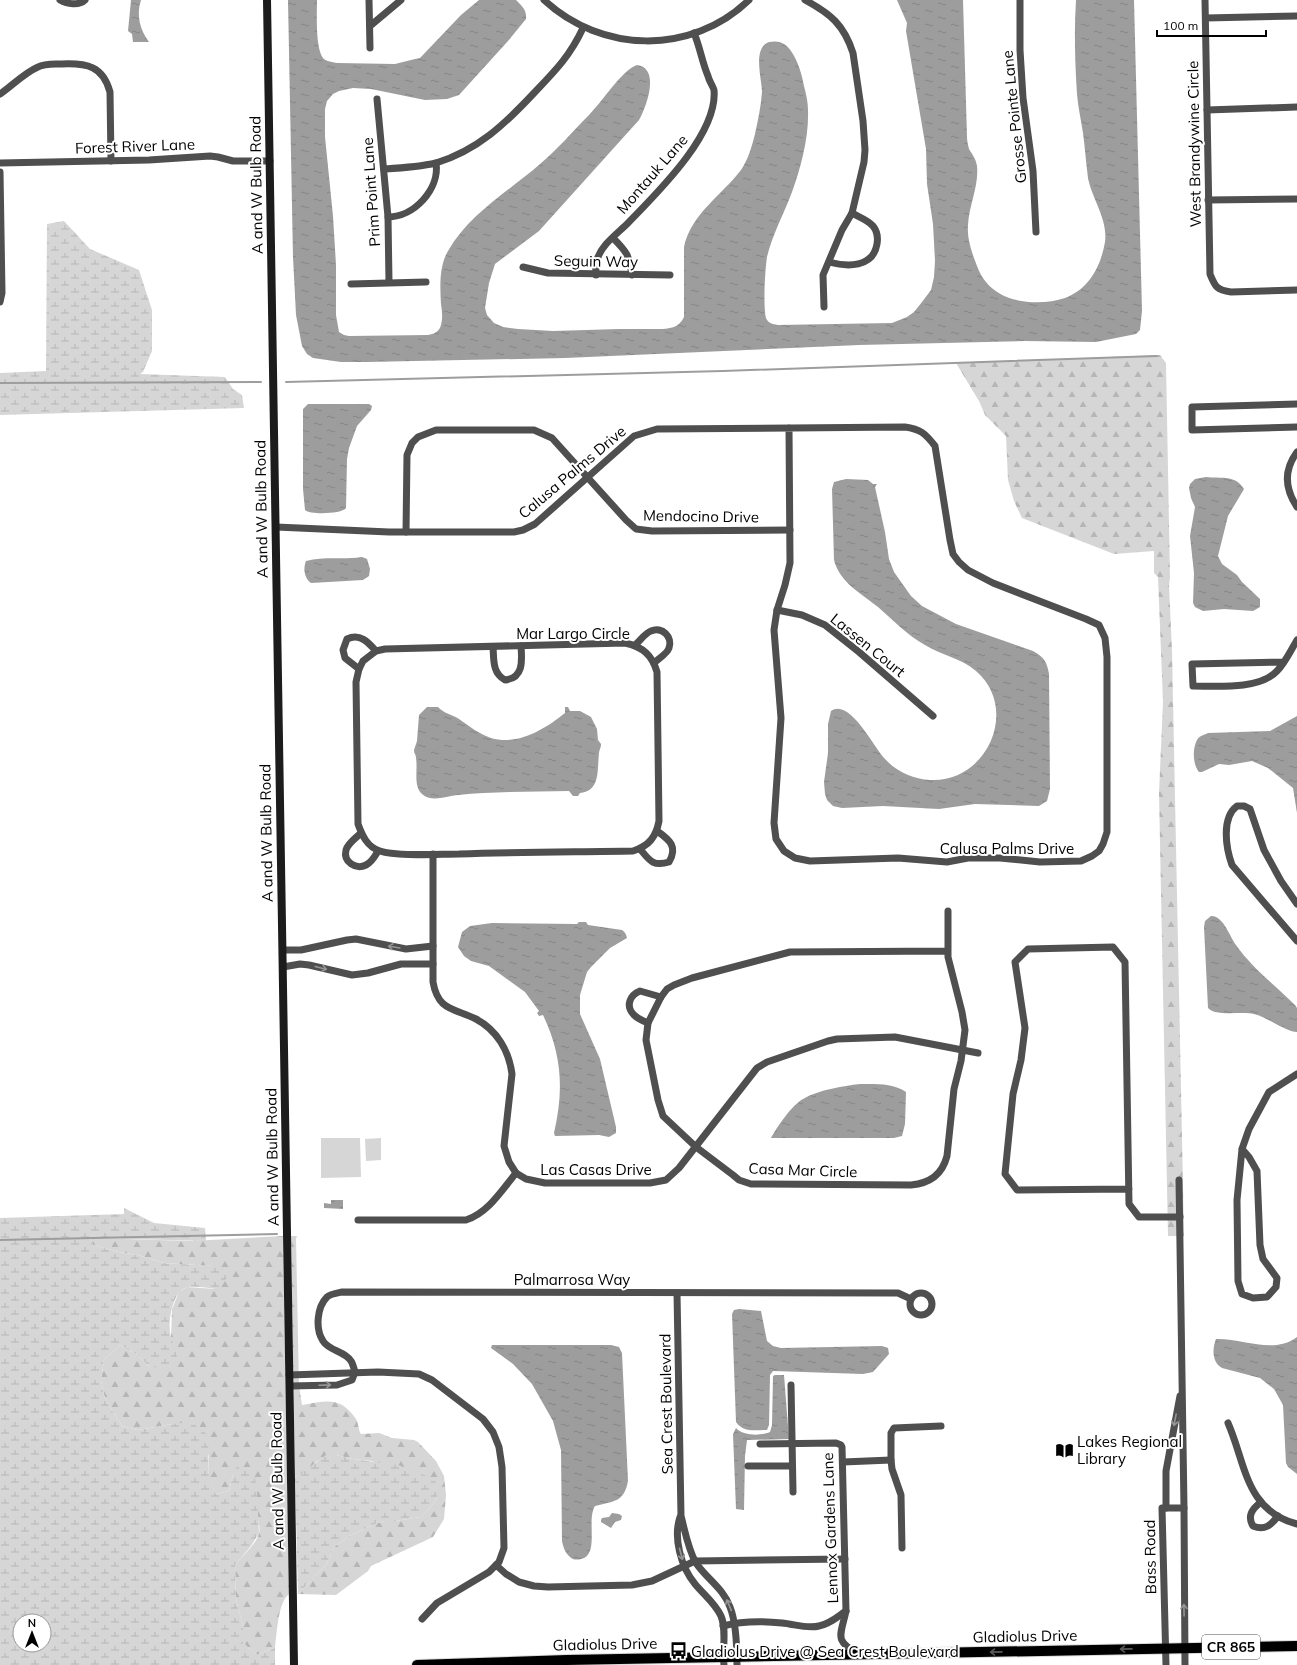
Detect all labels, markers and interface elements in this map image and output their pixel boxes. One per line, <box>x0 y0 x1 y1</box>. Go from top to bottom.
scale bar <box>1157 12 1266 38</box>
text: 100 m <box>1163 18 1198 33</box>
street label: Grosse Pointe Lane <box>998 50 1030 184</box>
street label: West Brandywine Circle <box>1183 60 1205 228</box>
street label: A and W Bulb Road <box>245 116 267 254</box>
street label: Montauk Lane <box>612 130 692 218</box>
street label: Forest River Lane <box>75 134 195 158</box>
street label: Prim Point Lane <box>358 137 384 247</box>
street label: Seguin Way <box>554 251 638 271</box>
street label: Calusa Palms Drive <box>514 422 630 522</box>
street label: A and W Bulb Road <box>250 440 272 578</box>
street label: Mendocino Drive <box>643 505 759 527</box>
street label: Lassen Court <box>827 609 909 681</box>
street label: Mar Largo Circle <box>516 624 630 643</box>
street label: A and W Bulb Road <box>255 764 277 902</box>
street label: Calusa Palms Drive <box>940 839 1074 858</box>
one-way arrow <box>388 943 401 951</box>
one-way arrow <box>315 964 328 972</box>
street label: A and W Bulb Road <box>261 1088 283 1226</box>
street label: Casa Mar Circle <box>748 1159 858 1181</box>
street label: Las Casas Drive <box>540 1160 652 1179</box>
street label: Palmarrosa Way <box>514 1270 630 1289</box>
street label: Sea Crest Boulevard <box>655 1333 677 1475</box>
one-way arrow <box>318 1381 331 1389</box>
street label: A and W Bulb Road <box>266 1412 288 1550</box>
one-way arrow <box>1171 1414 1179 1427</box>
place label: Lakes Regional Library <box>1077 1432 1182 1468</box>
library icon: Lakes Regional Library <box>1054 1440 1074 1460</box>
street label: Lennox Gardens Lane <box>818 1452 842 1604</box>
street label: Bass Road <box>1140 1519 1160 1595</box>
one-way arrow <box>678 1547 685 1560</box>
one-way arrow <box>724 1600 732 1612</box>
one-way arrow <box>1180 1604 1188 1617</box>
north arrow <box>12 1613 52 1653</box>
text: N <box>28 1616 36 1630</box>
street label: Gladiolus Drive <box>973 1626 1077 1646</box>
street label: Gladiolus Drive <box>553 1634 657 1654</box>
road number: CR 865 <box>1202 1635 1260 1659</box>
bus stop icon: Gladiolus Drive @ Sea Crest Boulevard <box>668 1641 688 1661</box>
place label: Gladiolus Drive @ Sea Crest Boulevard <box>691 1642 959 1661</box>
one-way arrow <box>1120 1645 1133 1653</box>
one-way arrow <box>990 1648 1003 1656</box>

